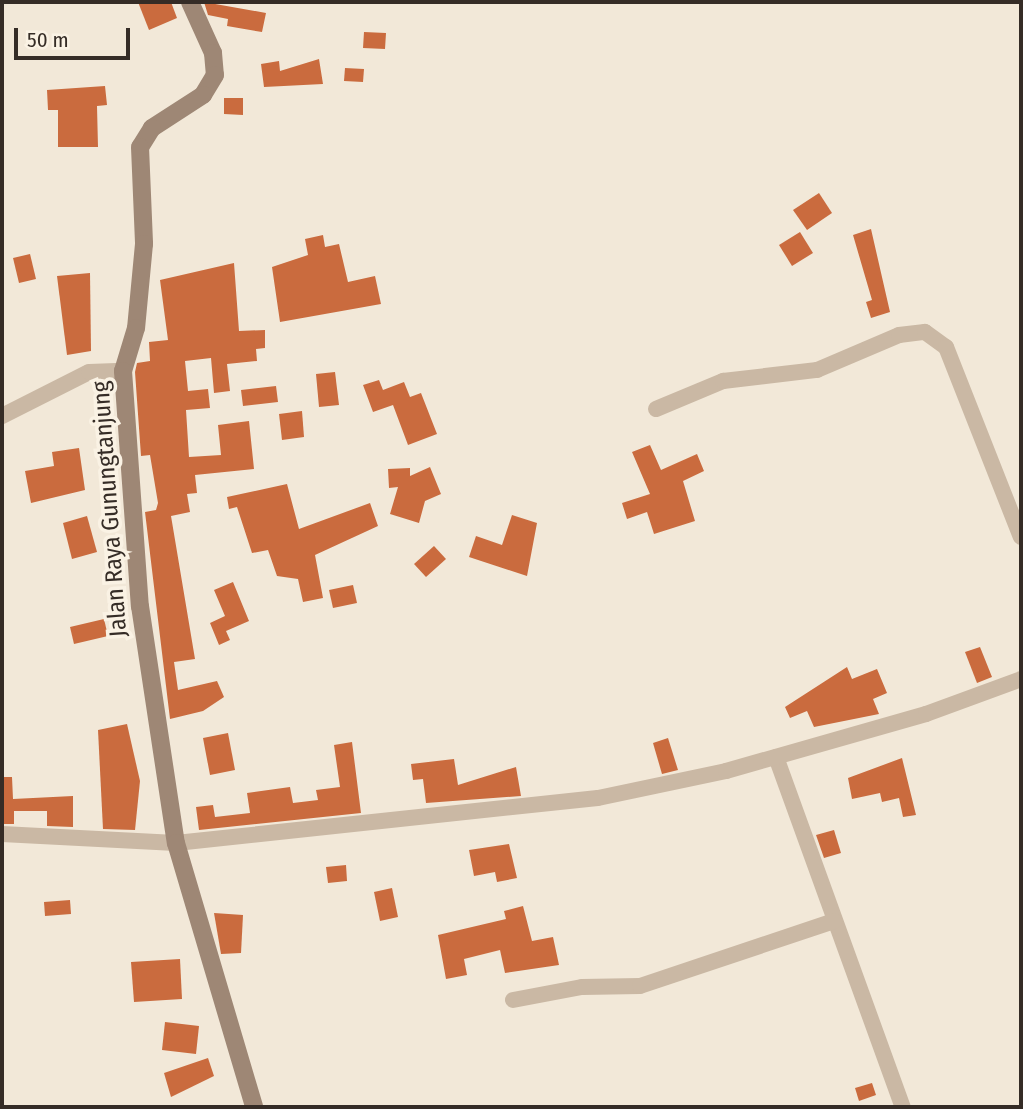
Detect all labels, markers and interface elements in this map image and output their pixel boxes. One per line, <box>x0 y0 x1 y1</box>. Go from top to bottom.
scale bar <box>18 14 133 58</box>
text: 50 m <box>27 27 69 53</box>
street label: Jalan Raya Gunungtanjung <box>87 380 133 638</box>

